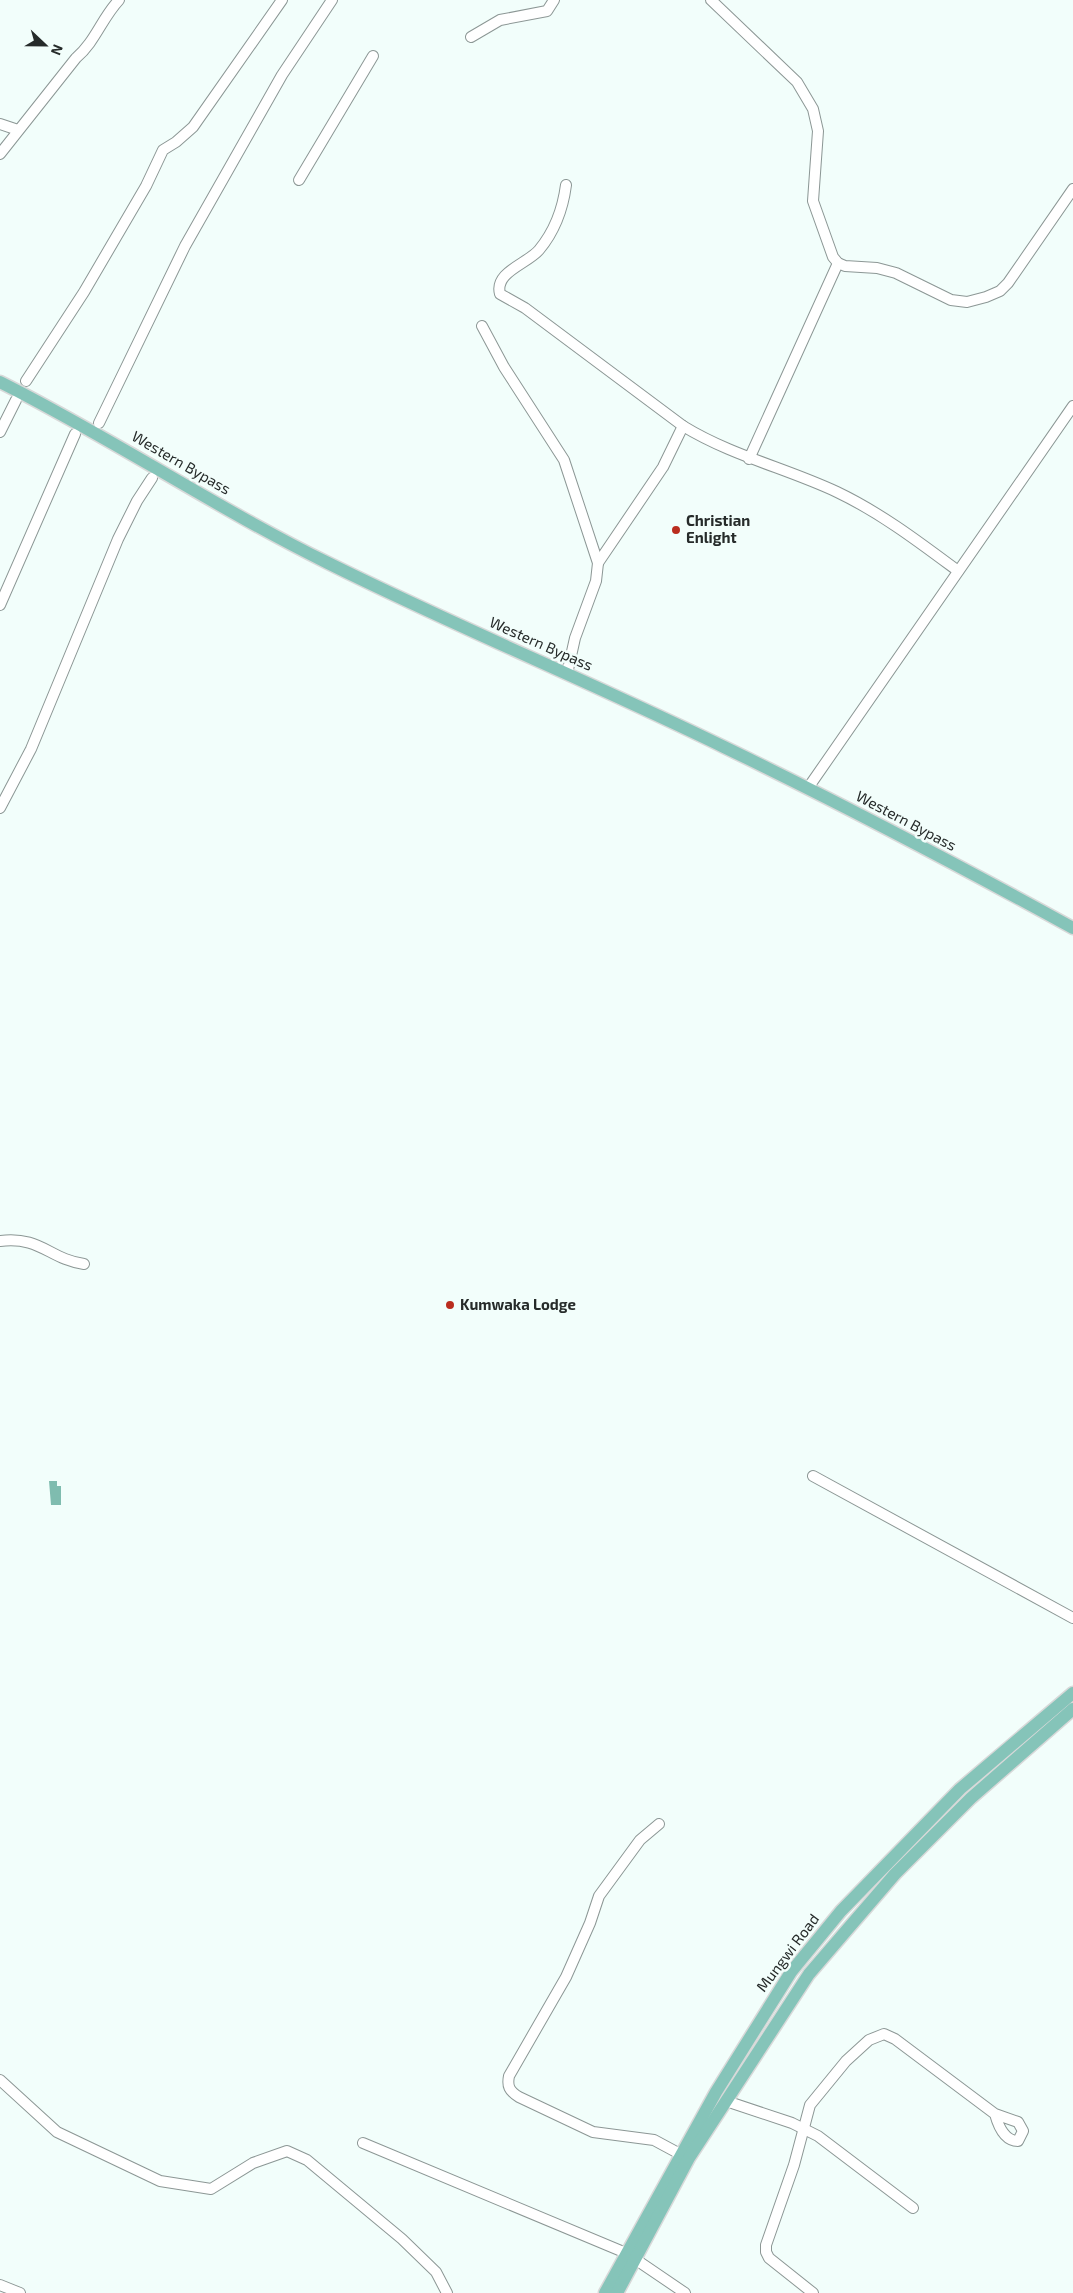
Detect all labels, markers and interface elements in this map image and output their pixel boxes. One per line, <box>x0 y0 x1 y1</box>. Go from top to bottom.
north arrow <box>20 20 70 70</box>
text: N <box>48 42 67 58</box>
street label: Western Bypass <box>129 427 234 498</box>
place label: Christian Enlight <box>686 511 750 546</box>
marker: Christian Enlight <box>670 524 682 536</box>
street label: Western Bypass <box>487 612 596 674</box>
street label: Western Bypass <box>853 786 960 854</box>
place label: Kumwaka Lodge <box>460 1295 576 1313</box>
marker: Kumwaka Lodge <box>444 1299 456 1311</box>
street label: Mungwi Road <box>752 1910 822 1995</box>

